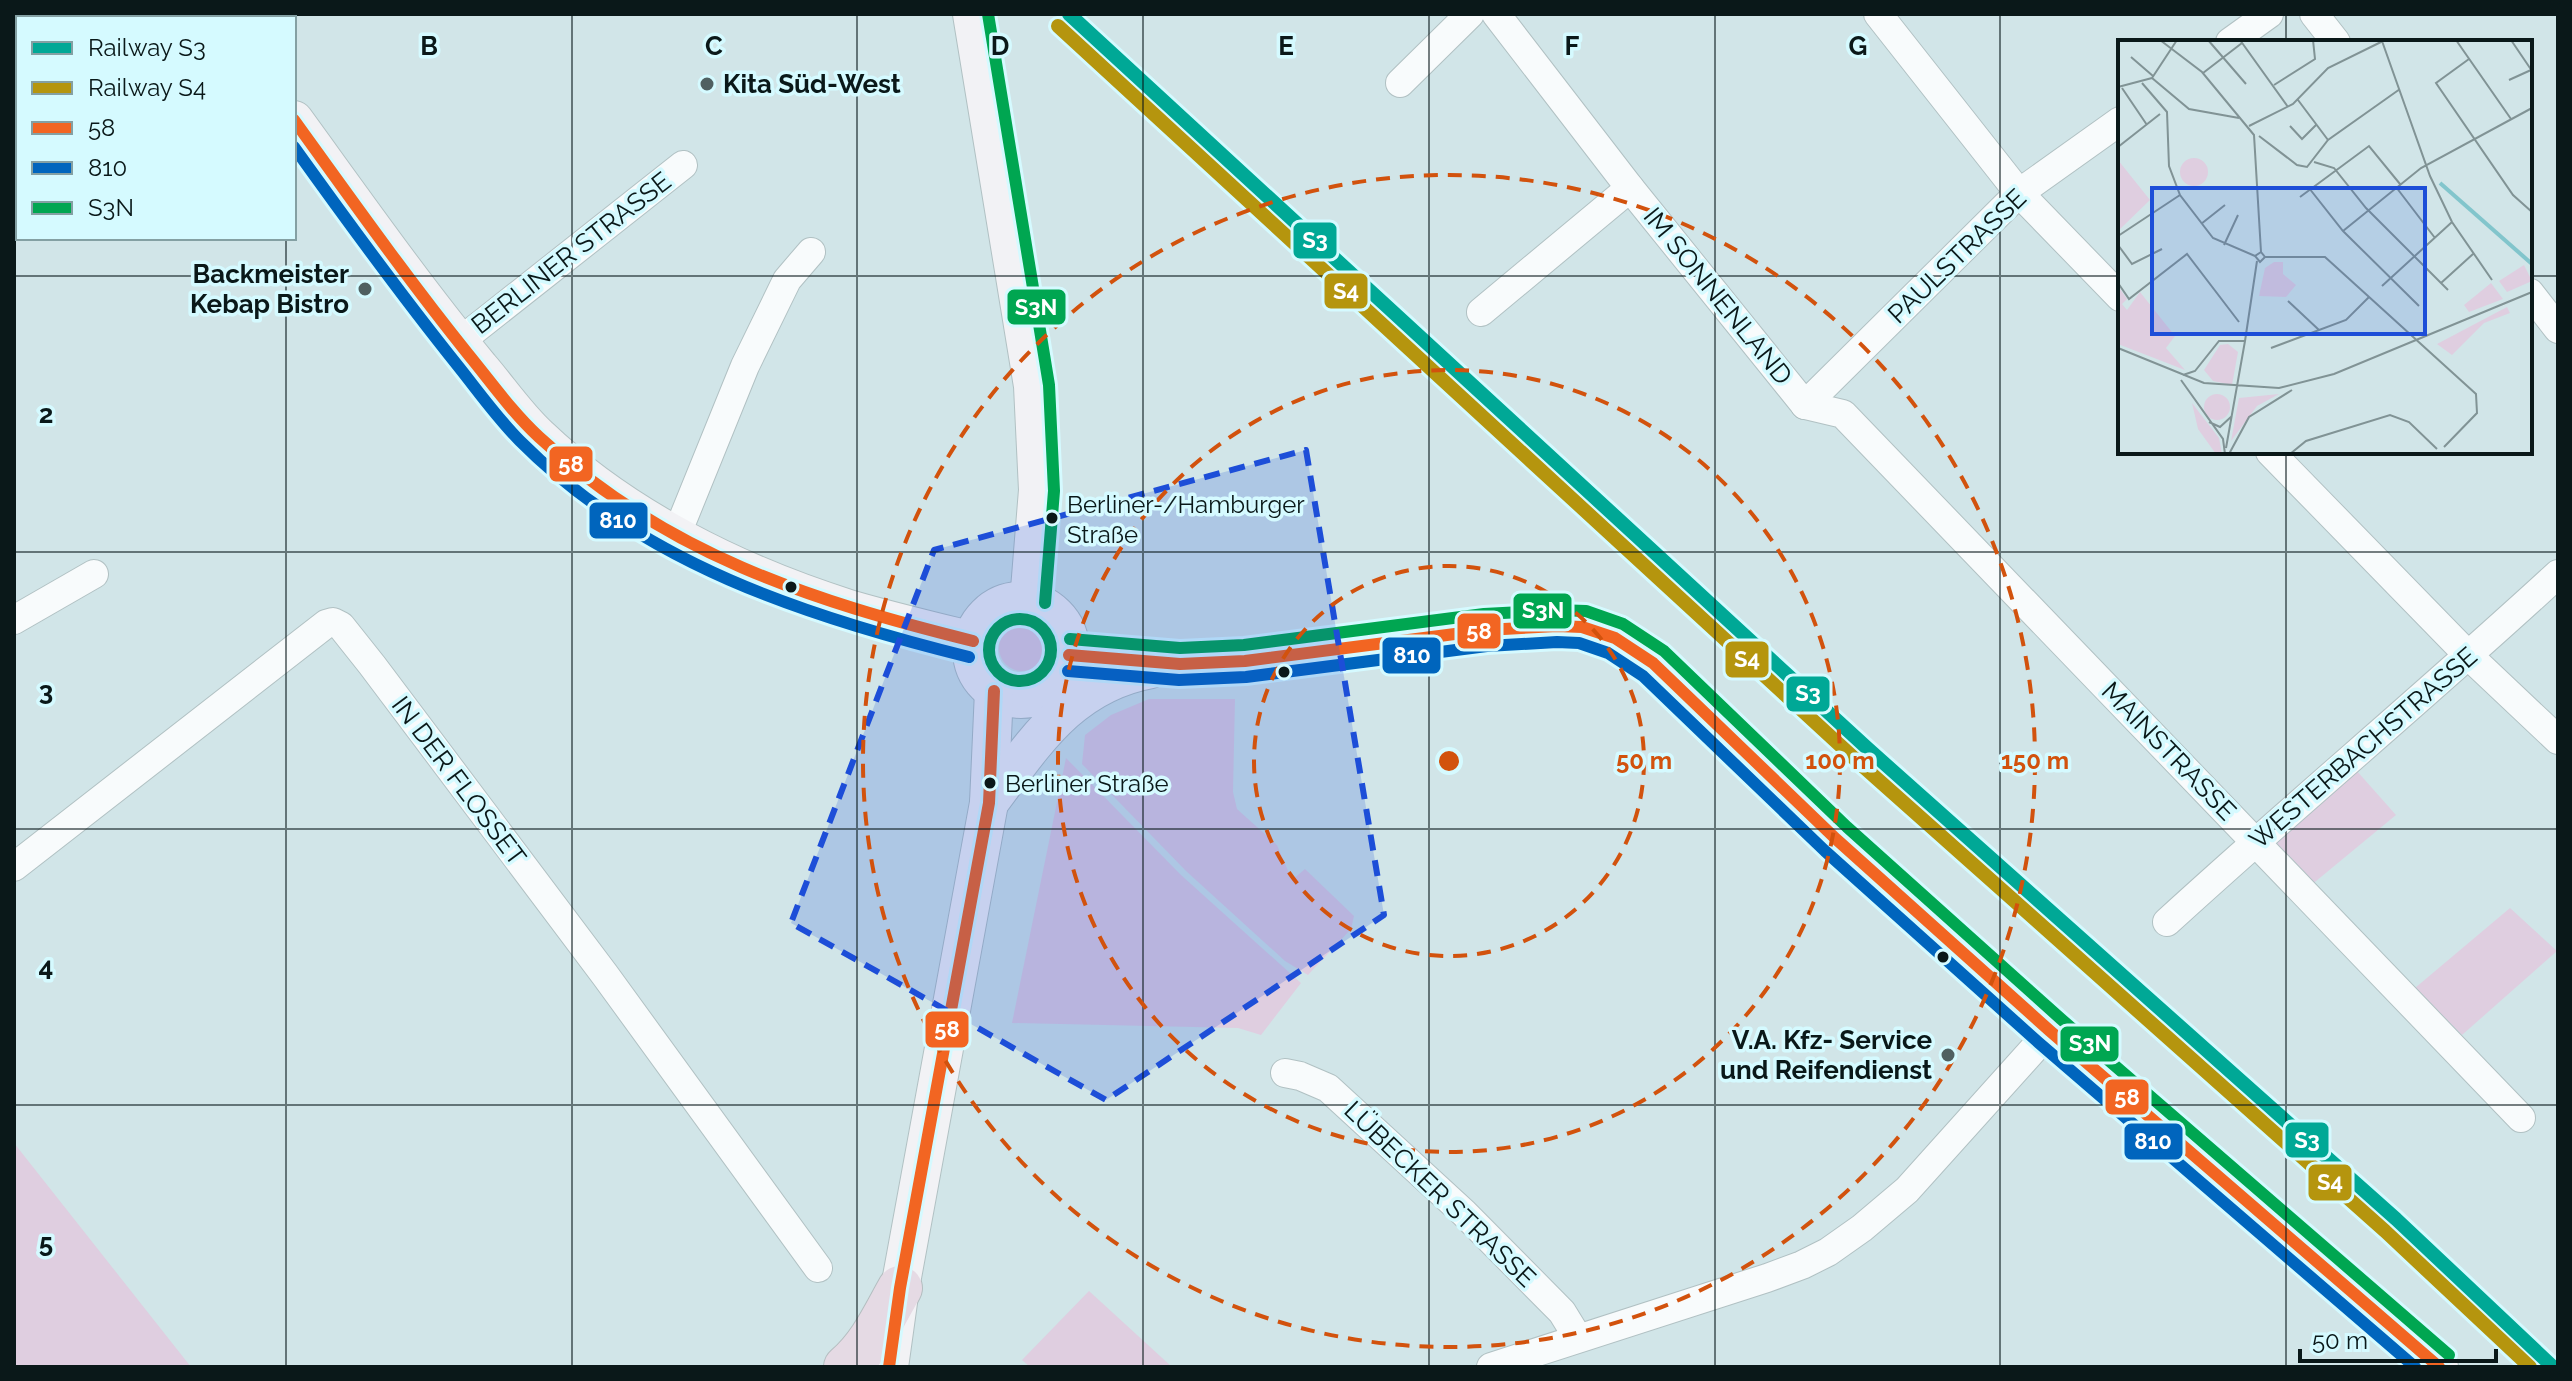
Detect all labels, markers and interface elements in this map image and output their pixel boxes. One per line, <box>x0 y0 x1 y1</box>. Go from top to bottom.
legend <box>16 16 296 240</box>
text: B <box>420 31 438 61</box>
text: C <box>705 31 723 61</box>
text: D <box>991 31 1009 61</box>
text: E <box>1278 31 1294 61</box>
text: F <box>1565 31 1580 61</box>
text: G <box>1849 31 1867 61</box>
text: Railway S3 <box>88 33 206 62</box>
inset map <box>2118 40 2532 454</box>
place label: Kita Süd-West <box>723 69 901 99</box>
text: Railway S4 <box>88 73 206 102</box>
marker: Kita Süd-West <box>698 75 716 93</box>
text: 58 <box>88 113 115 142</box>
text: 810 <box>88 153 127 182</box>
street label: BERLINER STRASSE <box>465 166 677 340</box>
street label: PAULSTRASSE <box>1882 183 2032 329</box>
text: S3N <box>88 193 134 222</box>
street label: IM SONNENLAND <box>1638 202 1798 390</box>
line badge: S3 <box>1292 221 1338 260</box>
text: S3 <box>1302 227 1328 253</box>
place label: Backmeister Kebap Bistro <box>190 259 349 319</box>
line badge: S4 <box>1323 272 1369 310</box>
text: S4 <box>1333 278 1359 304</box>
marker: Backmeister Kebap Bistro <box>356 280 374 298</box>
line badge: S3N <box>1006 288 1067 326</box>
text: S3N <box>1015 294 1057 320</box>
text: 2 <box>39 399 53 429</box>
line badge: 58 <box>548 445 594 483</box>
text: 58 <box>558 451 584 477</box>
place label: Berliner-/Hamburger Straße <box>1067 490 1305 549</box>
line badge: 810 <box>588 501 649 540</box>
text: 810 <box>599 507 637 533</box>
marker: Berliner-/Hamburger Straße <box>1044 510 1060 526</box>
unlabelled marker <box>783 579 799 595</box>
line badge: S3N <box>1512 592 1573 630</box>
text: S3N <box>1522 597 1564 623</box>
line badge: 58 <box>1456 612 1502 650</box>
text: 58 <box>1466 618 1492 644</box>
line badge: 810 <box>1381 636 1442 675</box>
line badge: S4 <box>1724 640 1770 679</box>
street label: WESTERBACHSTRASSE <box>2243 641 2483 855</box>
text: 810 <box>1393 642 1431 668</box>
text: S4 <box>1734 646 1760 672</box>
unlabelled marker <box>1276 664 1292 680</box>
line badge: S3 <box>1785 675 1831 713</box>
text: 3 <box>39 676 53 706</box>
street label: MAINSTRASSE <box>2096 676 2242 826</box>
text: S3 <box>1795 680 1821 706</box>
street label: IN DER FLOSSET <box>386 691 532 871</box>
text: 50 m <box>1616 746 1672 775</box>
text: 100 m <box>1805 746 1875 775</box>
text: 150 m <box>2001 746 2069 775</box>
centre of rings <box>1435 747 1463 775</box>
place label: Berliner Straße <box>1005 769 1168 798</box>
marker: Berliner Straße <box>982 775 998 791</box>
unlabelled marker <box>1935 949 1951 965</box>
text: 4 <box>39 952 53 982</box>
line badge: 58 <box>924 1010 970 1049</box>
text: 58 <box>934 1016 960 1042</box>
place label: V.A. Kfz- Service und Reifendienst <box>1720 1025 1932 1085</box>
line badge: S3N <box>2059 1025 2120 1063</box>
text: S3N <box>2069 1030 2111 1056</box>
marker: V.A. Kfz- Service und Reifendienst <box>1939 1046 1957 1064</box>
line badge: 58 <box>2104 1078 2150 1116</box>
text: 58 <box>2114 1084 2140 1110</box>
street label: LÜBECKER STRASSE <box>1338 1094 1542 1293</box>
line badge: S3 <box>2284 1121 2330 1159</box>
line badge: 810 <box>2123 1122 2184 1161</box>
text: S3 <box>2294 1127 2320 1153</box>
text: 810 <box>2134 1128 2172 1154</box>
line badge: S4 <box>2307 1163 2353 1202</box>
text: S4 <box>2317 1169 2343 1195</box>
text: 5 <box>39 1228 53 1258</box>
scale bar <box>2300 1313 2496 1363</box>
text: 50 m <box>2312 1326 2368 1355</box>

